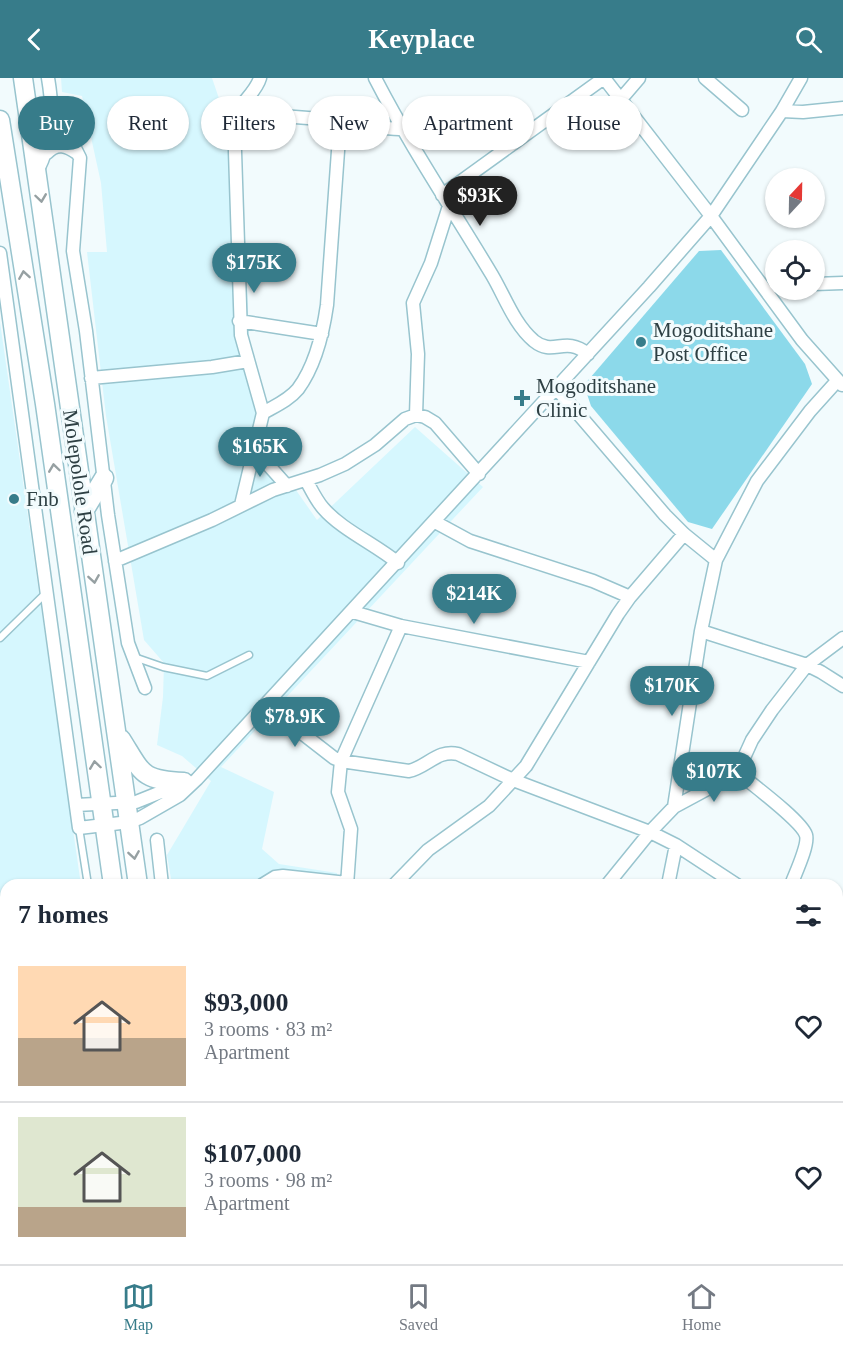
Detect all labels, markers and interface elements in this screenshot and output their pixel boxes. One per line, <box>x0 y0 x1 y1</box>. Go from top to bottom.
icon: back <box>18 23 51 56</box>
icon: search <box>792 23 825 56</box>
text: Keyplace <box>368 24 475 54</box>
chip: Buy <box>18 96 95 150</box>
chip: Rent <box>107 96 189 150</box>
chip: Filters <box>201 96 296 150</box>
chip: New <box>308 96 390 150</box>
chip: Apartment <box>402 96 534 150</box>
chip: House <box>546 96 642 150</box>
north arrow <box>765 168 825 228</box>
map controls <box>765 168 825 300</box>
pin: $93K <box>444 176 516 227</box>
text: $93K <box>457 184 503 206</box>
one-way arrow <box>34 194 46 203</box>
button: locate <box>765 240 825 300</box>
pin: $175K <box>212 243 296 294</box>
text: $175K <box>226 251 282 273</box>
one-way arrow <box>19 270 31 279</box>
place label: Mogoditshane Post Office <box>653 318 773 366</box>
marker: Mogoditshane Post Office <box>634 335 648 349</box>
place label: Mogoditshane Clinic <box>536 374 656 422</box>
marker: Mogoditshane Clinic <box>513 389 531 407</box>
street label: Molepolole Road <box>58 408 102 557</box>
pin: $165K <box>218 427 302 478</box>
text: $165K <box>232 435 288 457</box>
one-way arrow <box>48 463 60 472</box>
place label: Fnb <box>26 487 59 511</box>
marker: Fnb <box>7 492 21 506</box>
one-way arrow <box>87 574 99 583</box>
pin: $214K <box>432 574 516 625</box>
text: $214K <box>446 582 502 604</box>
pin: $170K <box>630 666 714 717</box>
text: $170K <box>644 674 700 696</box>
pin: $78.9K <box>246 697 344 748</box>
text: $78.9K <box>265 705 325 727</box>
pin: $107K <box>672 752 756 803</box>
one-way arrow <box>90 760 102 769</box>
text: $107K <box>686 760 742 782</box>
one-way arrow <box>127 850 139 859</box>
icon: filters <box>792 899 825 932</box>
text: 7 homes <box>18 900 108 929</box>
text: $93,000 <box>204 988 289 1017</box>
icon: home <box>66 990 138 1062</box>
icon: heart <box>792 1010 825 1043</box>
text: 3 rooms · 83 m² <box>204 1018 332 1040</box>
text: Apartment <box>204 1041 290 1063</box>
text: $107,000 <box>204 1139 302 1168</box>
icon: home <box>66 1141 138 1213</box>
icon: heart <box>792 1161 825 1194</box>
text: 3 rooms · 98 m² <box>204 1169 332 1191</box>
text: Apartment <box>204 1192 290 1214</box>
tab: Map <box>122 1280 155 1334</box>
tab: Saved <box>399 1280 438 1334</box>
tab: Home <box>682 1280 721 1334</box>

